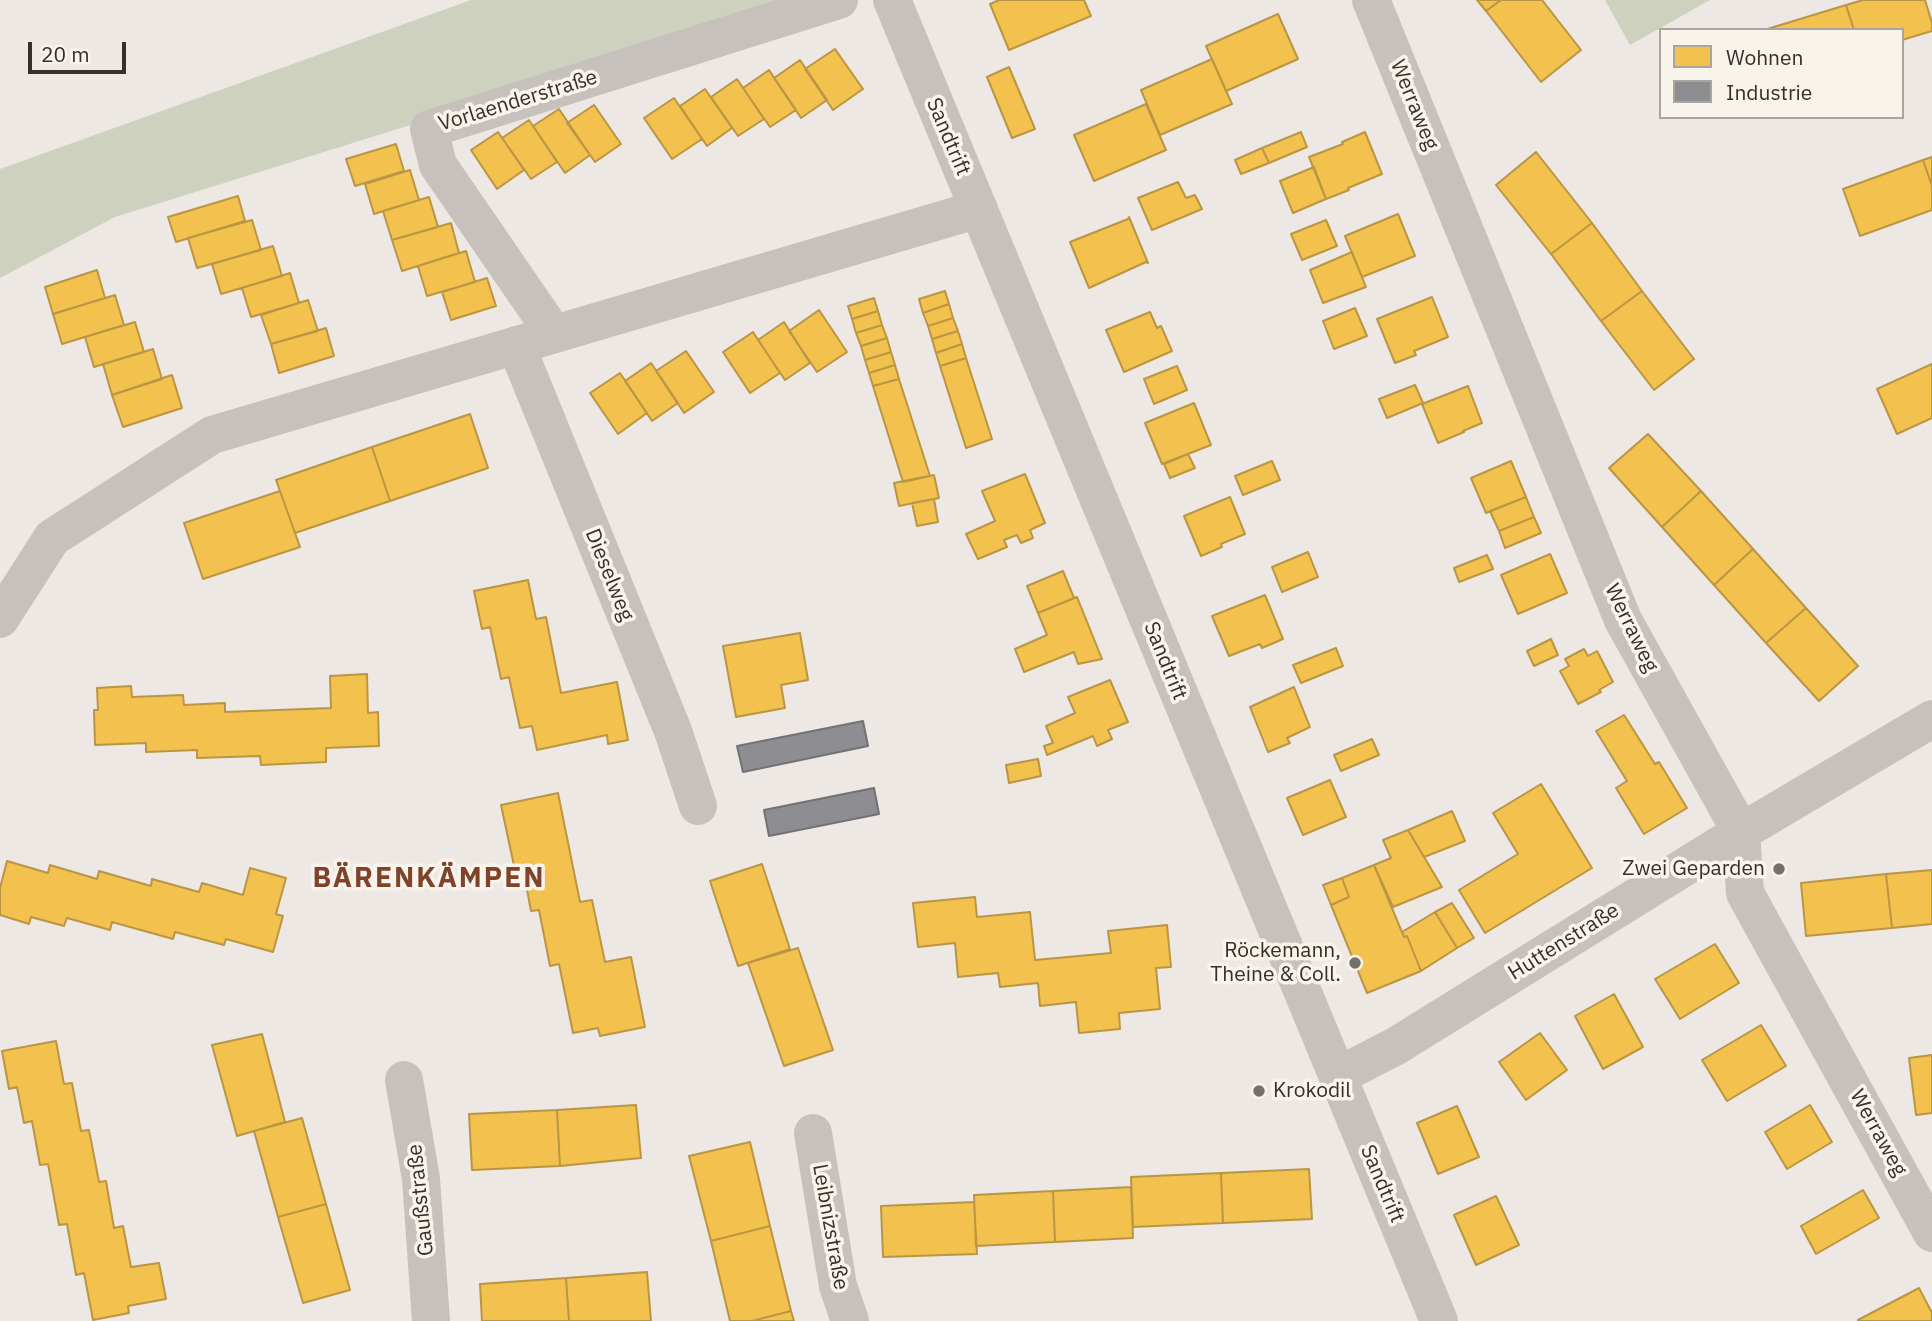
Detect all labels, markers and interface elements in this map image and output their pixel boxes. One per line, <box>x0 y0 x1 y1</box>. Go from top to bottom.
scale bar <box>32 28 130 72</box>
legend <box>1659 28 1904 119</box>
text: 20 m <box>41 40 90 68</box>
text: Wohnen <box>1726 43 1803 71</box>
street label: Werraweg <box>1385 56 1443 154</box>
street label: Vorlaenderstraße <box>436 65 600 137</box>
text: Industrie <box>1726 78 1812 106</box>
street label: Sandtrift <box>920 94 976 180</box>
street label: Dieselweg <box>579 525 639 625</box>
street label: Werraweg <box>1599 580 1663 676</box>
street label: Sandtrift <box>1138 618 1192 704</box>
place label: Zwei Geparden <box>1622 856 1765 882</box>
marker: Zwei Geparden <box>1771 861 1787 877</box>
district label: BÄRENKÄMPEN <box>314 862 544 896</box>
street label: Huttenstraße <box>1504 898 1624 986</box>
place label: Röckemann, Theine & Coll. <box>1210 938 1341 988</box>
marker: Röckemann, Theine & Coll. <box>1347 955 1363 971</box>
place label: Krokodil <box>1273 1078 1351 1104</box>
marker: Krokodil <box>1251 1083 1267 1099</box>
street label: Werraweg <box>1844 1085 1912 1181</box>
street label: Sandtrift <box>1354 1141 1410 1227</box>
street label: Gaußstraße <box>403 1143 439 1257</box>
street label: Leibnizstraße <box>807 1162 853 1292</box>

